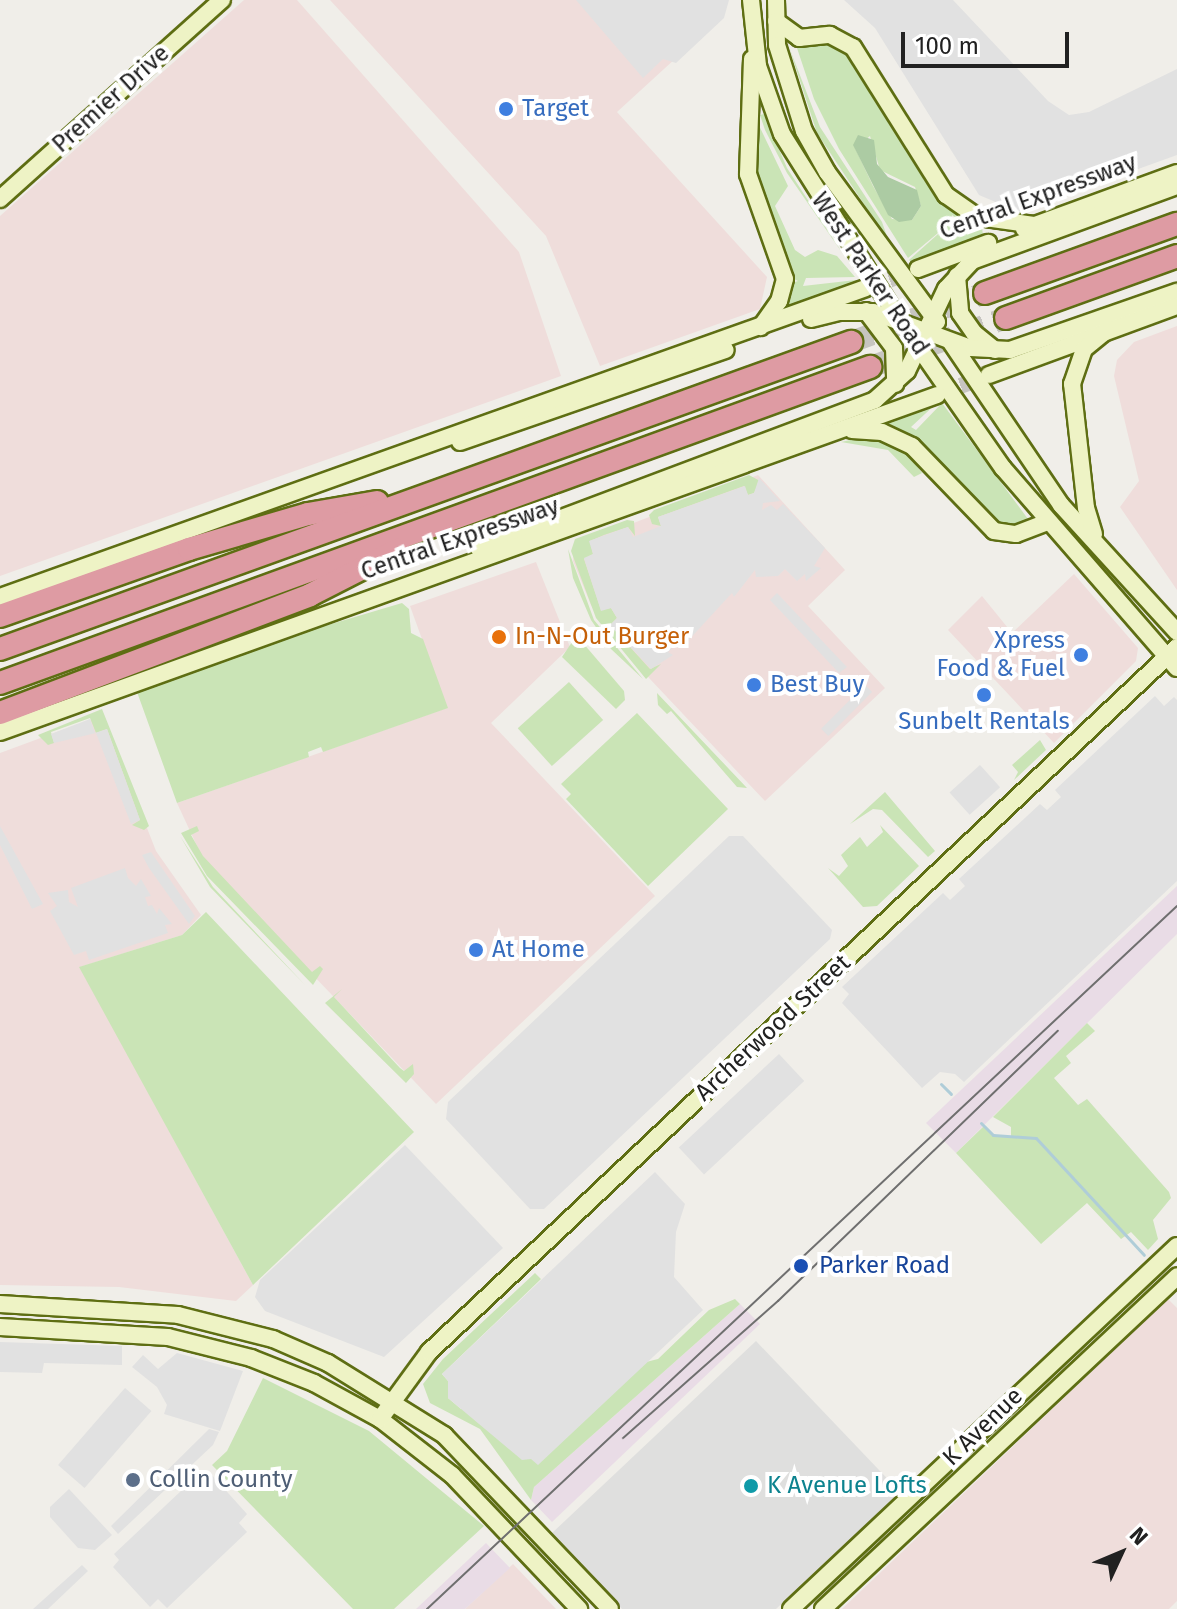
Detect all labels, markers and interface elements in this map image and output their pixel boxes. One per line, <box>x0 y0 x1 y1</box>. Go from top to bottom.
scale bar <box>905 16 1073 66</box>
text: 100 m <box>915 32 979 60</box>
street label: Premier Drive <box>47 39 175 159</box>
place label: Target <box>522 95 589 123</box>
marker: Target <box>497 100 515 118</box>
street label: Central Expressway <box>936 148 1140 246</box>
street label: West Parker Road <box>805 187 935 361</box>
street label: Central Expressway <box>357 492 563 586</box>
place label: In-N-Out Burger <box>515 623 689 651</box>
place label: Xpress Food & Fuel <box>936 627 1065 683</box>
marker: In-N-Out Burger <box>490 628 508 646</box>
marker: Xpress Food & Fuel <box>1072 646 1090 664</box>
place label: Best Buy <box>770 671 864 699</box>
marker: Best Buy <box>745 676 763 694</box>
marker: Sunbelt Rentals <box>975 686 993 704</box>
place label: Sunbelt Rentals <box>898 708 1070 736</box>
place label: At Home <box>492 936 585 964</box>
marker: At Home <box>467 941 485 959</box>
street label: Archerwood Street <box>690 949 856 1107</box>
place label: Parker Road <box>819 1252 950 1280</box>
marker: Parker Road <box>790 1255 812 1277</box>
street label: K Avenue <box>937 1382 1029 1472</box>
place label: Collin County <box>149 1466 293 1494</box>
marker: Collin County <box>124 1471 142 1489</box>
place label: K Avenue Lofts <box>767 1472 927 1500</box>
marker: K Avenue Lofts <box>742 1477 760 1495</box>
north arrow <box>1081 1513 1161 1593</box>
text: N <box>1124 1521 1153 1551</box>

